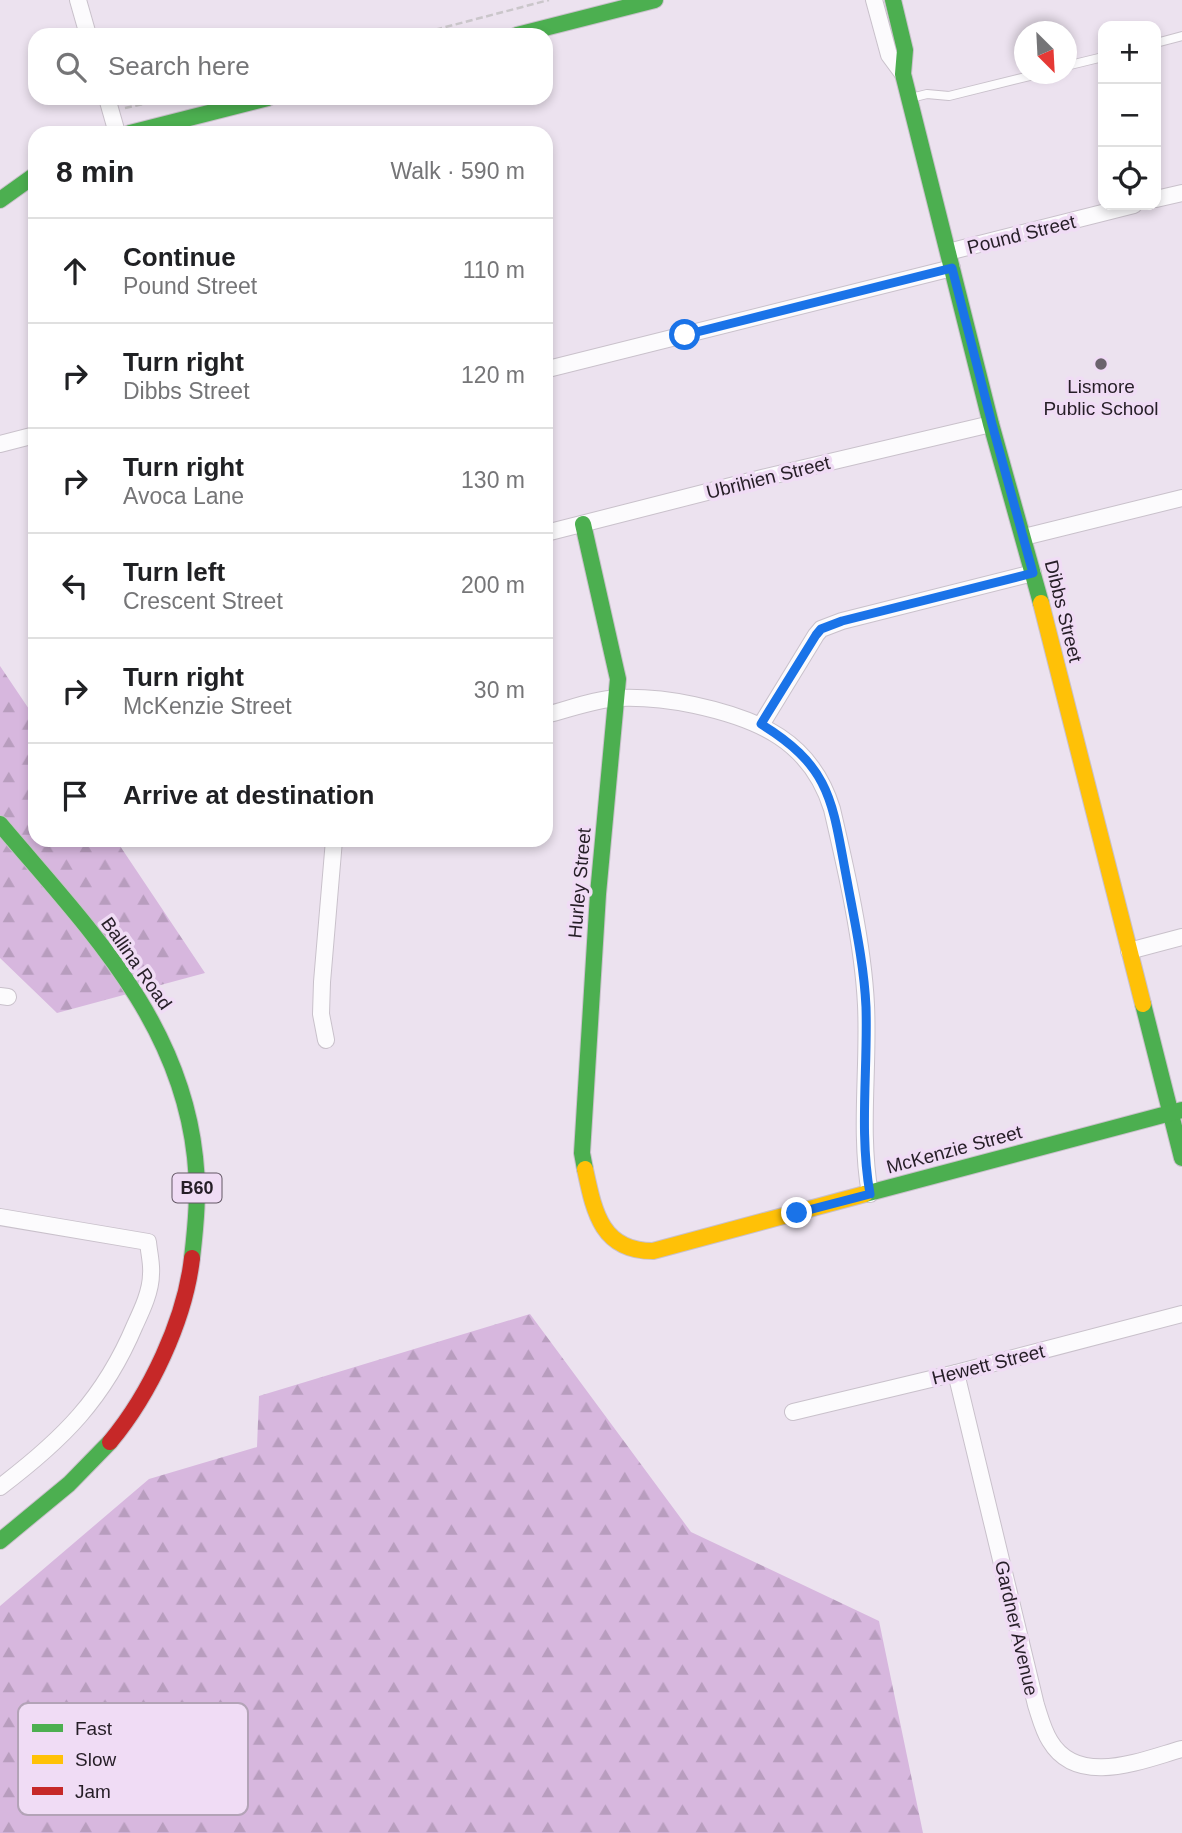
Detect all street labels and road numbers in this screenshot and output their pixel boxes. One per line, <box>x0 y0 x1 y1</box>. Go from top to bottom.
street label: Pound Street <box>965 211 1078 258</box>
street label: Ubrihien Street <box>704 452 833 503</box>
street label: Dibbs Street <box>1041 558 1087 665</box>
street label: Hurley Street <box>564 826 595 939</box>
street label: Ballina Road <box>97 913 176 1013</box>
street label: McKenzie Street <box>884 1121 1025 1178</box>
road number: B60 <box>172 1174 222 1203</box>
street label: Hewett Street <box>930 1340 1047 1389</box>
street label: Gardner Avenue <box>991 1559 1042 1698</box>

